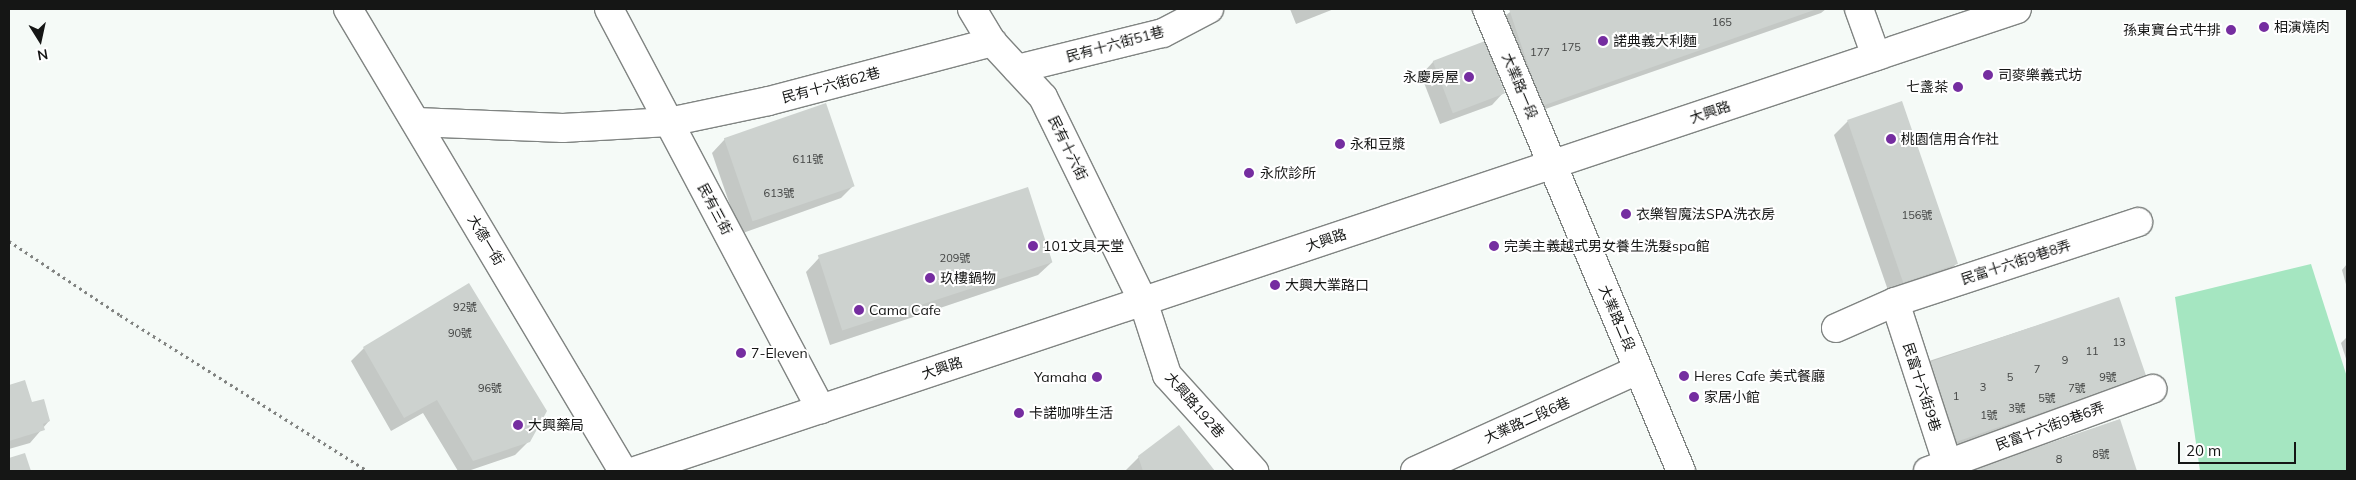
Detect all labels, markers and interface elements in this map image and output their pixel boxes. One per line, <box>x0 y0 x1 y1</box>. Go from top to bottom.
north arrow <box>15 15 65 65</box>
house number: 165 <box>1712 15 1732 29</box>
place label: 相演燒肉 <box>2274 19 2330 35</box>
marker: 相演燒肉 <box>2258 21 2270 33</box>
place label: 孫東寶台式牛排 <box>2123 22 2221 38</box>
street label: 民有十六街51巷 <box>1064 23 1166 65</box>
marker: 孫東寶台式牛排 <box>2225 24 2237 36</box>
place label: 諾典義大利麵 <box>1613 33 1697 49</box>
marker: 諾典義大利麵 <box>1597 35 1609 47</box>
house number: 175 <box>1561 40 1581 54</box>
text: N <box>36 45 49 65</box>
house number: 177 <box>1530 45 1550 59</box>
street label: 大業路一段 <box>1499 51 1541 121</box>
street label: 民有十六街62巷 <box>780 64 882 106</box>
place label: 司麥樂義式坊 <box>1998 67 2082 83</box>
place label: 永慶房屋 <box>1403 69 1459 85</box>
marker: 司麥樂義式坊 <box>1982 69 1994 81</box>
marker: 永慶房屋 <box>1463 71 1475 83</box>
place label: 七盞茶 <box>1906 79 1948 95</box>
marker: 七盞茶 <box>1952 81 1964 93</box>
street label: 大興路 <box>1687 97 1733 127</box>
street label: 民有十六街 <box>1045 113 1091 183</box>
place label: 桃園信用合作社 <box>1901 131 1999 147</box>
marker: 桃園信用合作社 <box>1885 133 1897 145</box>
place label: 永和豆漿 <box>1350 136 1406 152</box>
marker: 永和豆漿 <box>1334 138 1346 150</box>
house number: 611號 <box>793 152 823 166</box>
place label: 永欣診所 <box>1260 165 1316 181</box>
marker: 永欣診所 <box>1242 166 1256 180</box>
street label: 民有三街 <box>694 180 736 238</box>
house number: 613號 <box>764 186 794 200</box>
place label: 衣樂智魔法SPA洗衣房 <box>1636 206 1775 222</box>
marker: 衣樂智魔法SPA洗衣房 <box>1620 208 1632 220</box>
house number: 156號 <box>1902 208 1932 222</box>
street label: 大德一街 <box>464 212 508 268</box>
street label: 大興路 <box>1303 225 1349 255</box>
street label: 民富十六街9巷8弄 <box>1959 236 2073 288</box>
place label: 101文具天堂 <box>1043 238 1124 254</box>
place label: 完美主義越式男女養生洗髮spa館 <box>1504 238 1710 254</box>
marker: 101文具天堂 <box>1027 240 1039 252</box>
marker: 完美主義越式男女養生洗髮spa館 <box>1488 240 1500 252</box>
house number: 209號 <box>940 251 970 265</box>
place label: 玖樓鍋物 <box>940 270 996 286</box>
marker: 玖樓鍋物 <box>924 272 936 284</box>
place label: 大興大業路口 <box>1285 277 1369 293</box>
marker: 大興大業路口 <box>1269 279 1281 291</box>
street label: 大業路二段 <box>1596 283 1638 353</box>
house number: 92號 <box>453 300 477 314</box>
place label: Cama Cafe <box>869 302 941 318</box>
marker: Cama Cafe <box>853 304 865 316</box>
house number: 90號 <box>448 326 472 340</box>
house number: 13 <box>2112 335 2126 349</box>
street label: 民富十六街9巷 <box>1900 340 1944 434</box>
house number: 11 <box>2085 344 2099 358</box>
place label: 7-Eleven <box>751 345 808 361</box>
marker: 7-Eleven <box>735 347 747 359</box>
house number: 9 <box>2062 353 2068 367</box>
street label: 大興路 <box>919 354 965 382</box>
house number: 7 <box>2034 362 2040 376</box>
place label: Heres Cafe 美式餐廳 <box>1694 368 1825 384</box>
place label: Yamaha <box>1034 369 1087 385</box>
street label: 大興路192巷 <box>1162 369 1228 441</box>
marker: Heres Cafe 美式餐廳 <box>1678 370 1690 382</box>
house number: 5 <box>2007 370 2013 384</box>
house number: 9號 <box>2099 370 2117 384</box>
marker: Yamaha <box>1091 371 1103 383</box>
house number: 3 <box>1980 380 1986 394</box>
house number: 96號 <box>478 381 502 395</box>
house number: 7號 <box>2068 381 2086 395</box>
place label: 家居小館 <box>1704 389 1760 405</box>
house number: 1 <box>1953 389 1959 403</box>
marker: 家居小館 <box>1688 391 1700 403</box>
house number: 5號 <box>2038 391 2056 405</box>
street label: 大業路二段6巷 <box>1481 394 1573 446</box>
street label: 民富十六街9巷6弄 <box>1993 398 2107 454</box>
house number: 3號 <box>2008 401 2026 415</box>
place label: 卡諾咖啡生活 <box>1029 405 1113 421</box>
marker: 卡諾咖啡生活 <box>1013 407 1025 419</box>
house number: 1號 <box>1980 408 1998 422</box>
place label: 大興藥局 <box>528 417 584 433</box>
marker: 大興藥局 <box>512 419 524 431</box>
scale bar <box>2181 432 2298 464</box>
text: 20 m <box>2186 441 2221 460</box>
house number: 8號 <box>2092 447 2110 461</box>
house number: 8 <box>2056 452 2062 466</box>

